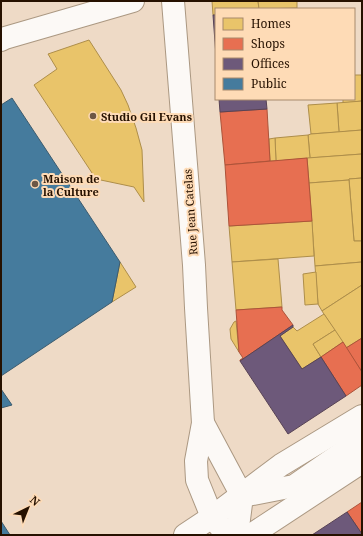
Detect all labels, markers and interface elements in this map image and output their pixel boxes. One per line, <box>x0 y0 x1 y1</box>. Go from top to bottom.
legend <box>215 8 355 100</box>
text: Homes <box>251 15 291 32</box>
text: Shops <box>251 35 285 52</box>
text: Offices <box>251 55 290 72</box>
text: Public <box>251 75 287 92</box>
place label: Studio Gil Evans <box>101 109 192 124</box>
marker: Studio Gil Evans <box>88 111 98 121</box>
street label: Rue Jean Catelas <box>180 168 200 256</box>
place label: Maison de la Culture <box>43 171 100 199</box>
marker: Maison de la Culture <box>30 179 40 189</box>
north arrow <box>8 488 48 528</box>
text: N <box>27 492 44 509</box>

